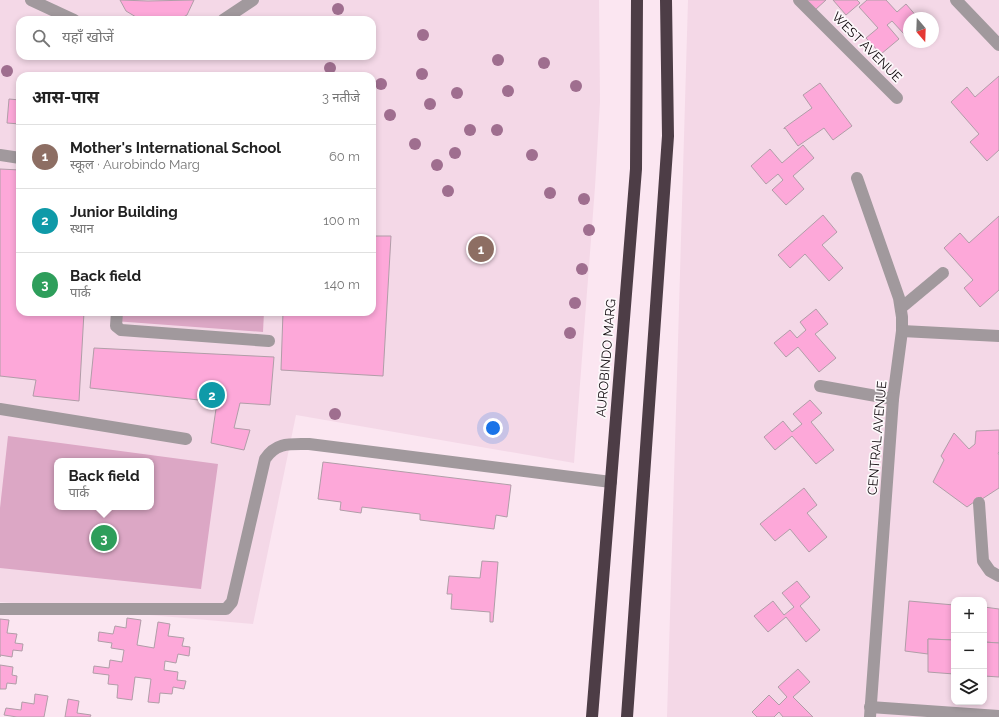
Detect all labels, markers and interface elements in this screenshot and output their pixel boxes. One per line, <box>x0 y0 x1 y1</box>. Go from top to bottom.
street label: WEST AVENUE <box>829 9 905 85</box>
north arrow <box>903 12 939 48</box>
search box <box>16 16 376 60</box>
icon: search <box>30 27 52 49</box>
text: यहाँ खोजें <box>62 28 114 46</box>
text: आस-पास <box>32 87 99 107</box>
text: 3 नतीजे <box>322 90 360 105</box>
text: Mother's International School <box>70 139 281 157</box>
text: 1 <box>42 149 48 164</box>
text: 60 m <box>329 149 360 164</box>
text: स्कूल · Aurobindo Marg <box>70 157 200 172</box>
text: Junior Building <box>70 203 178 221</box>
text: 2 <box>41 213 49 228</box>
text: 100 m <box>323 213 360 228</box>
text: स्थान <box>70 221 94 236</box>
pin: 1 <box>468 234 494 264</box>
text: Back field <box>70 267 141 285</box>
text: 3 <box>41 277 49 292</box>
text: 140 m <box>324 277 360 292</box>
text: पार्क <box>70 285 91 300</box>
street label: AUROBINDO MARG <box>593 298 619 418</box>
pin: 2 <box>199 380 225 410</box>
street label: CENTRAL AVENUE <box>865 380 889 496</box>
your location <box>483 418 503 438</box>
popup <box>54 458 154 510</box>
text: Back field <box>68 467 140 485</box>
text: पार्क <box>68 485 89 500</box>
pin: 3 <box>91 523 117 553</box>
map controls <box>951 597 987 705</box>
button: + <box>951 597 987 633</box>
button: − <box>951 633 987 669</box>
button: layers <box>951 669 987 705</box>

